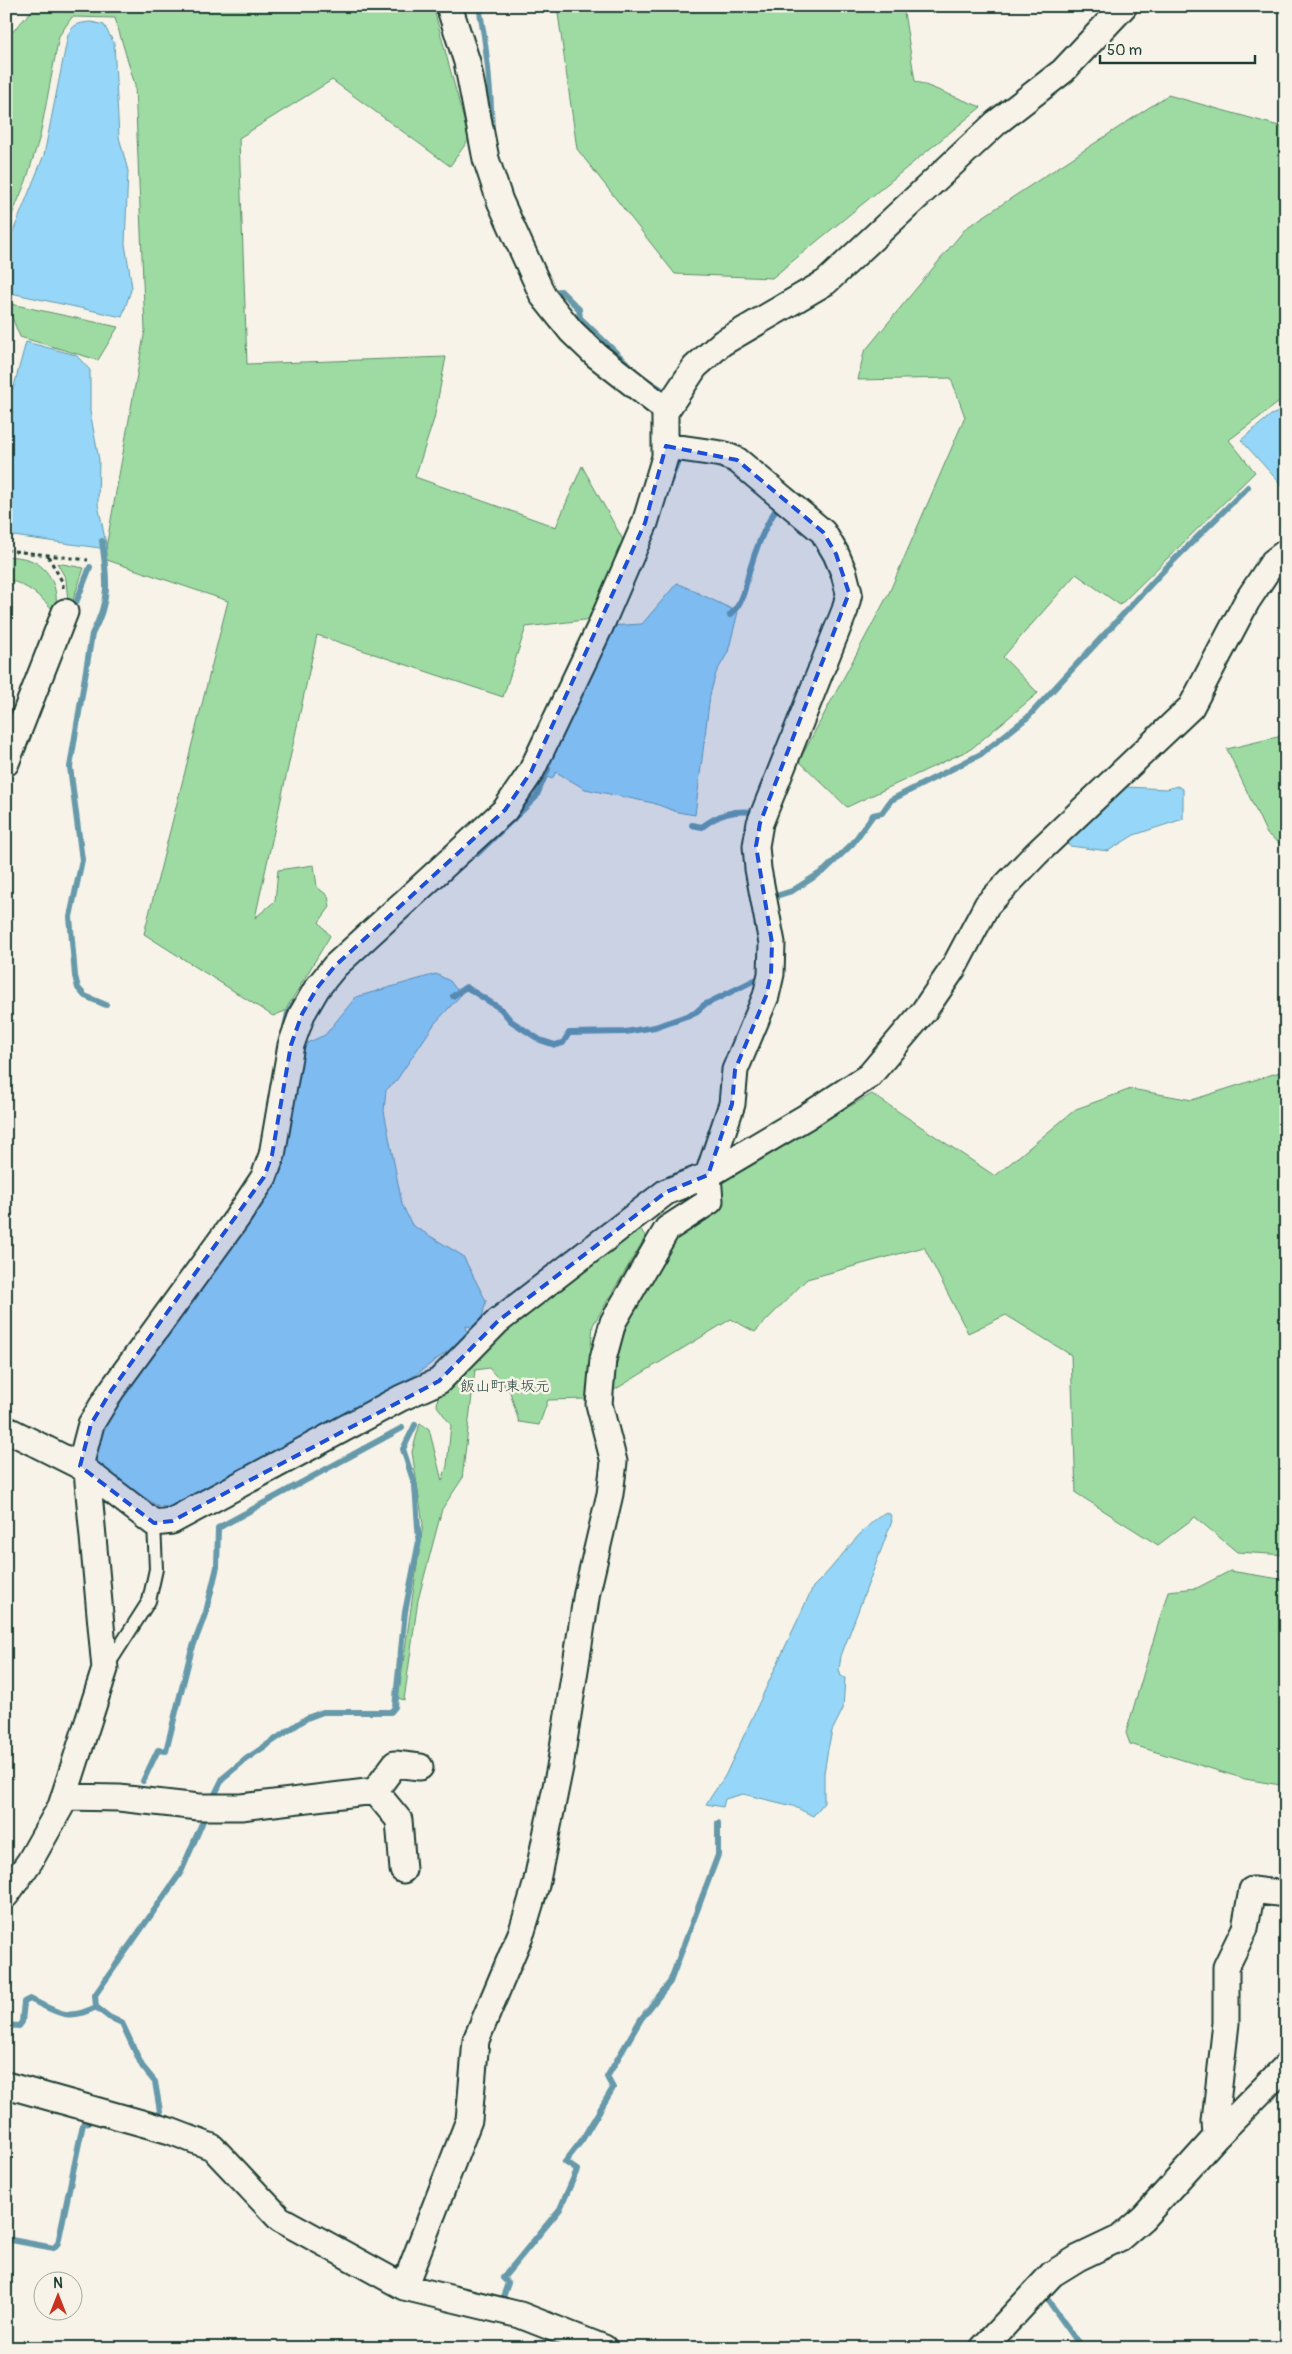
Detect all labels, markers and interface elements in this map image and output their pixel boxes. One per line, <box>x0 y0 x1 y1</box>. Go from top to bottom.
scale bar <box>1100 32 1254 64</box>
text: 50 m <box>1107 41 1142 60</box>
district label: 飯山町東坂元 <box>460 1377 550 1396</box>
north arrow <box>32 2272 82 2322</box>
text: N <box>53 2275 63 2292</box>

